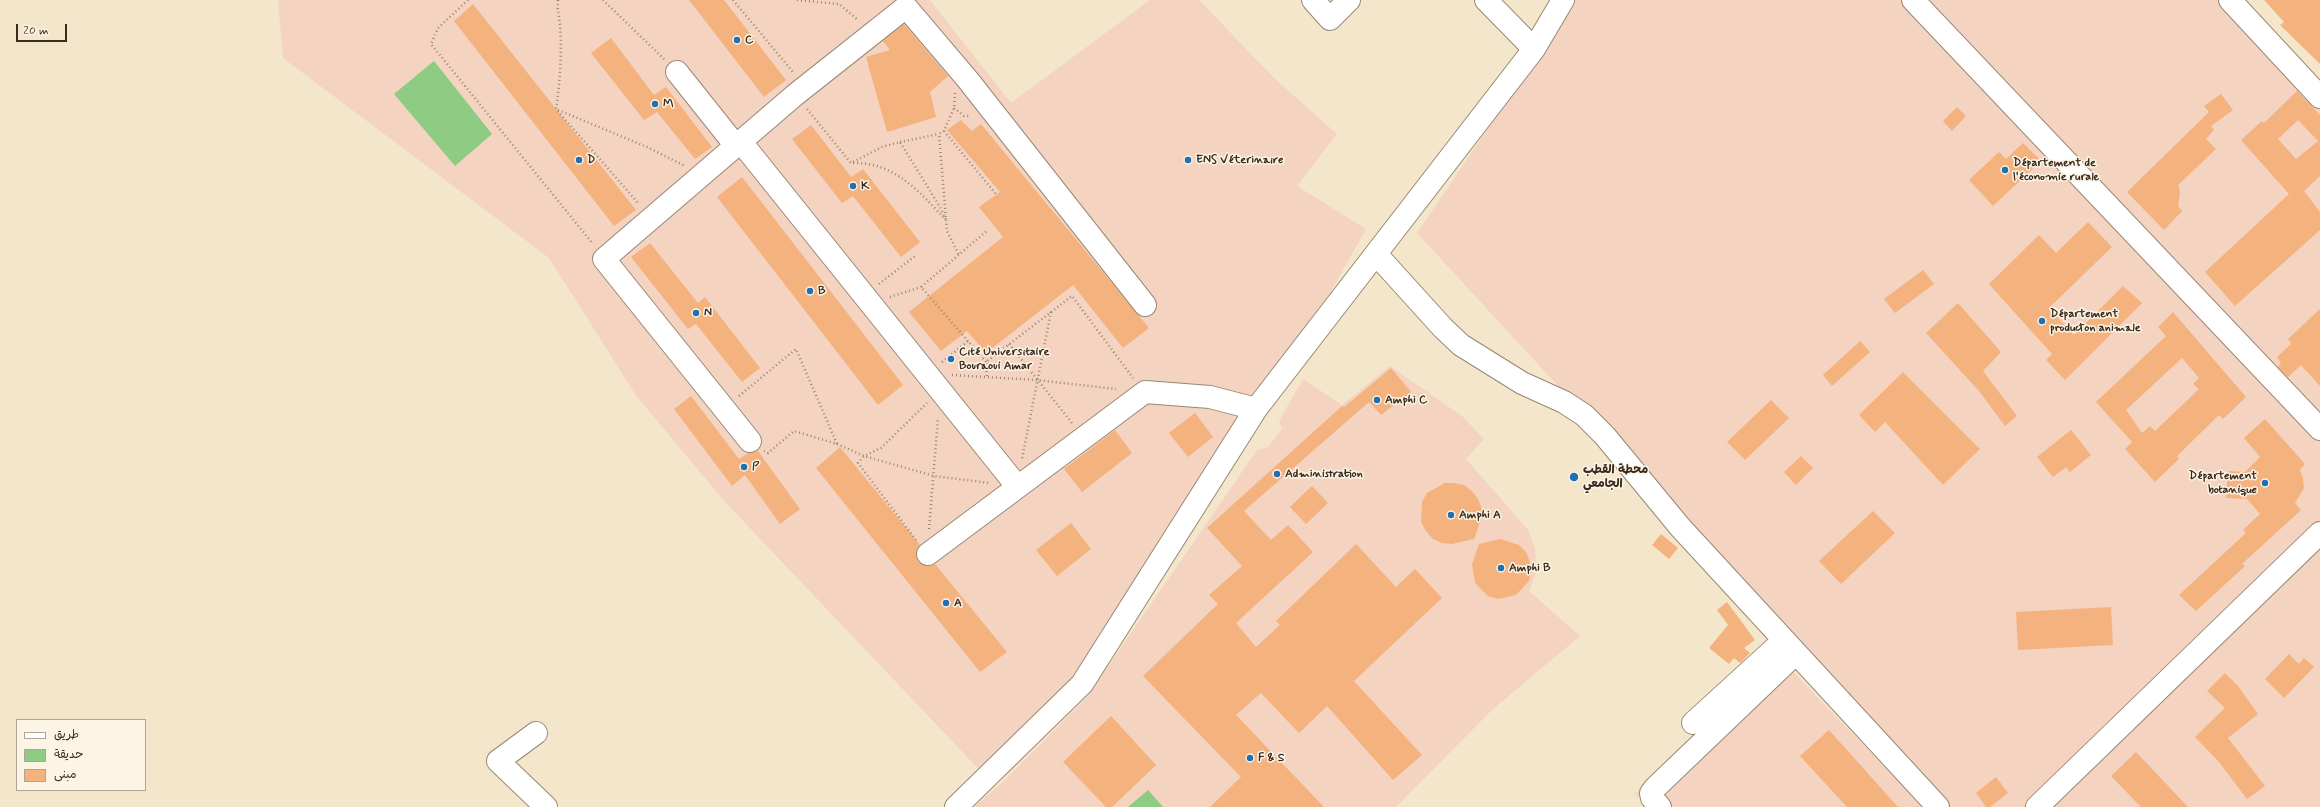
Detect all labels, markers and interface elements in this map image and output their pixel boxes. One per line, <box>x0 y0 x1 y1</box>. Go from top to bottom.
scale bar <box>18 16 69 42</box>
text: 20 m <box>23 23 49 39</box>
place label: C <box>745 33 754 47</box>
marker: C <box>732 35 742 45</box>
place label: M <box>663 97 674 111</box>
marker: M <box>650 99 660 109</box>
place label: D <box>587 153 595 167</box>
place label: ENS Véterinaire <box>1196 153 1283 167</box>
marker: D <box>574 155 584 165</box>
marker: ENS Véterinaire <box>1183 155 1193 165</box>
place label: Département de l'économie rurale <box>2013 156 2099 184</box>
marker: Département de l'économie rurale <box>2000 165 2010 175</box>
place label: K <box>861 179 869 193</box>
marker: K <box>848 181 858 191</box>
place label: B <box>818 284 826 298</box>
marker: B <box>805 286 815 296</box>
place label: N <box>704 306 712 320</box>
place label: Département producton animale <box>2050 307 2141 335</box>
marker: N <box>691 308 701 318</box>
marker: Département producton animale <box>2037 316 2047 326</box>
place label: Cité Universitaire Bouraoui Amar <box>959 345 1049 373</box>
marker: Cité Universitaire Bouraoui Amar <box>946 354 956 364</box>
place label: Amphi C <box>1385 393 1428 407</box>
marker: Amphi C <box>1372 395 1382 405</box>
place label: P <box>752 460 759 474</box>
marker: P <box>739 462 749 472</box>
place label: محطة القطب الجامعي <box>1583 463 1648 491</box>
place label: Administration <box>1285 467 1363 481</box>
marker: Administration <box>1272 469 1282 479</box>
place label: Département botanique <box>2189 469 2257 497</box>
marker: محطة القطب الجامعي <box>1568 471 1580 483</box>
marker: Département botanique <box>2260 478 2270 488</box>
place label: Amphi A <box>1459 508 1501 522</box>
marker: Amphi A <box>1446 510 1456 520</box>
place label: Amphi B <box>1509 561 1551 575</box>
marker: Amphi B <box>1496 563 1506 573</box>
place label: A <box>954 596 962 610</box>
marker: A <box>941 598 951 608</box>
legend <box>16 719 146 791</box>
text: طريق <box>54 727 79 743</box>
text: حديقة <box>54 747 83 763</box>
place label: F & S <box>1258 751 1284 765</box>
marker: F & S <box>1245 753 1255 763</box>
text: مبنى <box>54 767 77 783</box>

